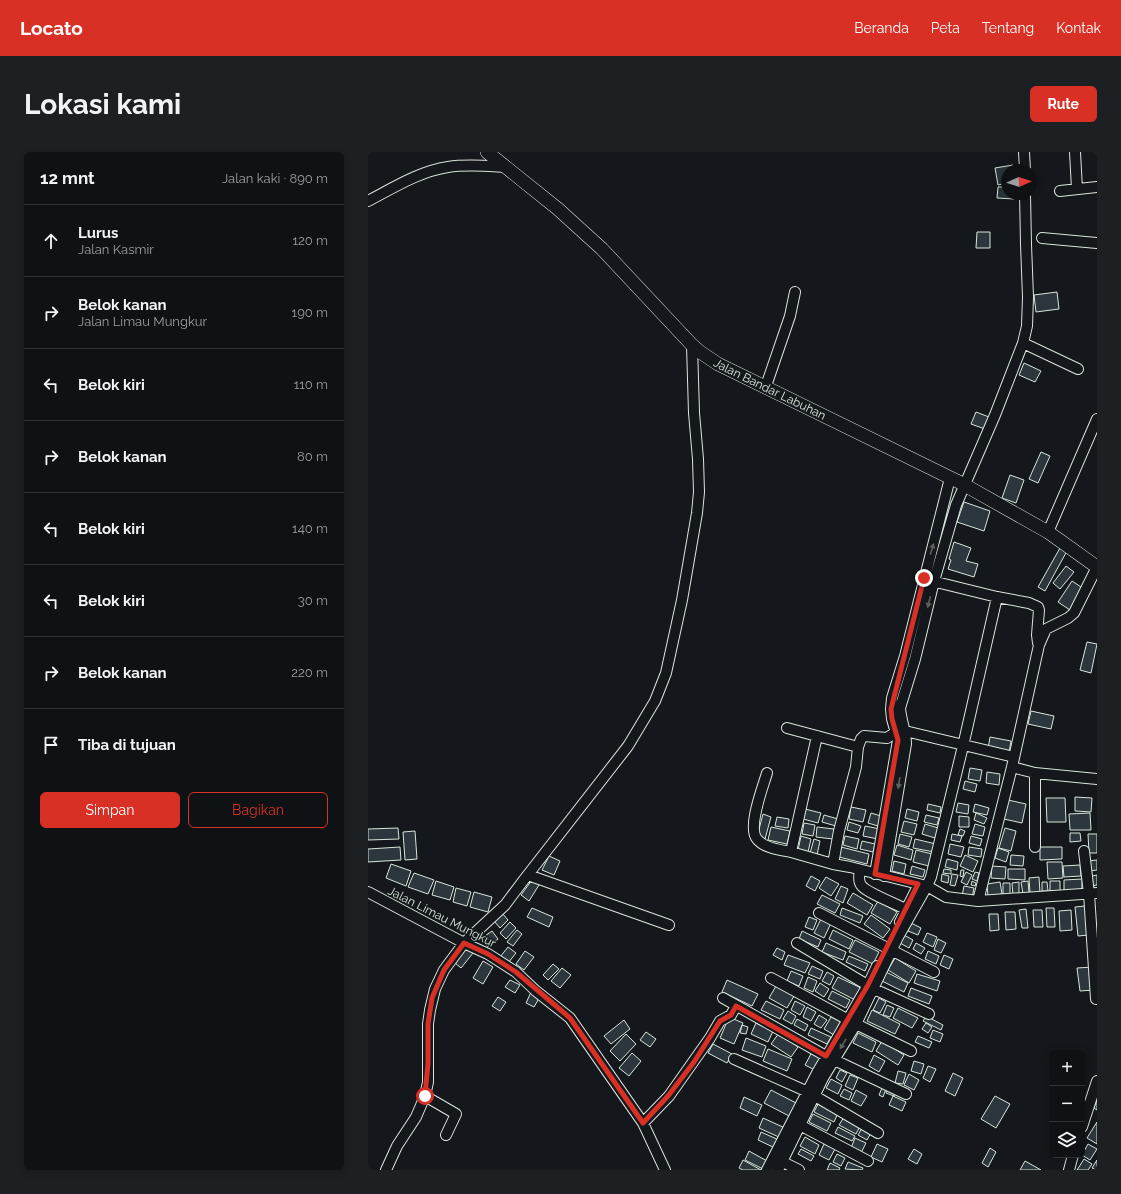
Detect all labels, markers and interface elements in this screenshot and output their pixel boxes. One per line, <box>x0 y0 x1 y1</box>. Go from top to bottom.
text: Locato <box>20 17 83 39</box>
text: Beranda <box>854 20 909 36</box>
text: Peta <box>931 20 960 36</box>
text: Tentang <box>982 20 1034 36</box>
text: Kontak <box>1056 20 1101 36</box>
button: Rute <box>1030 86 1097 122</box>
text: Lokasi kami <box>24 88 181 121</box>
north arrow <box>1001 164 1037 200</box>
text: 12 mnt <box>40 168 95 188</box>
text: Jalan kaki · 890 m <box>222 171 328 186</box>
text: Lurus <box>78 224 119 242</box>
icon: ahead <box>40 230 62 252</box>
text: 120 m <box>292 233 328 248</box>
text: Jalan Kasmir <box>78 242 154 257</box>
text: Belok kanan <box>78 296 167 314</box>
icon: right <box>40 302 62 324</box>
text: 190 m <box>292 305 328 320</box>
text: Jalan Limau Mungkur <box>78 314 207 329</box>
street label: Jalan Bandar Labuhan <box>711 356 828 423</box>
icon: left <box>40 374 62 396</box>
text: Belok kiri <box>78 376 145 394</box>
text: 110 m <box>294 377 328 392</box>
icon: right <box>40 446 62 468</box>
text: Belok kanan <box>78 448 167 466</box>
text: 80 m <box>297 449 328 464</box>
icon: left <box>40 518 62 540</box>
text: Belok kiri <box>78 520 145 538</box>
text: 140 m <box>292 521 328 536</box>
one-way arrow <box>929 543 935 555</box>
route end <box>915 569 933 587</box>
icon: left <box>40 590 62 612</box>
text: Belok kiri <box>78 592 145 610</box>
text: 30 m <box>298 593 328 608</box>
one-way arrow <box>926 596 932 608</box>
icon: right <box>40 662 62 684</box>
text: Belok kanan <box>78 664 167 682</box>
text: 220 m <box>291 665 328 680</box>
icon: arrive <box>40 734 62 756</box>
text: Tiba di tujuan <box>78 736 176 754</box>
one-way arrow <box>896 777 902 789</box>
button: Simpan <box>40 792 180 828</box>
button: Bagikan <box>188 792 328 828</box>
street label: Jalan Limau Mungkur <box>386 884 499 951</box>
one-way arrow <box>840 1038 847 1050</box>
map controls <box>1049 1050 1085 1158</box>
button: + <box>1049 1050 1085 1086</box>
button: − <box>1049 1086 1085 1122</box>
route start <box>416 1087 434 1105</box>
button: layers <box>1049 1122 1085 1158</box>

